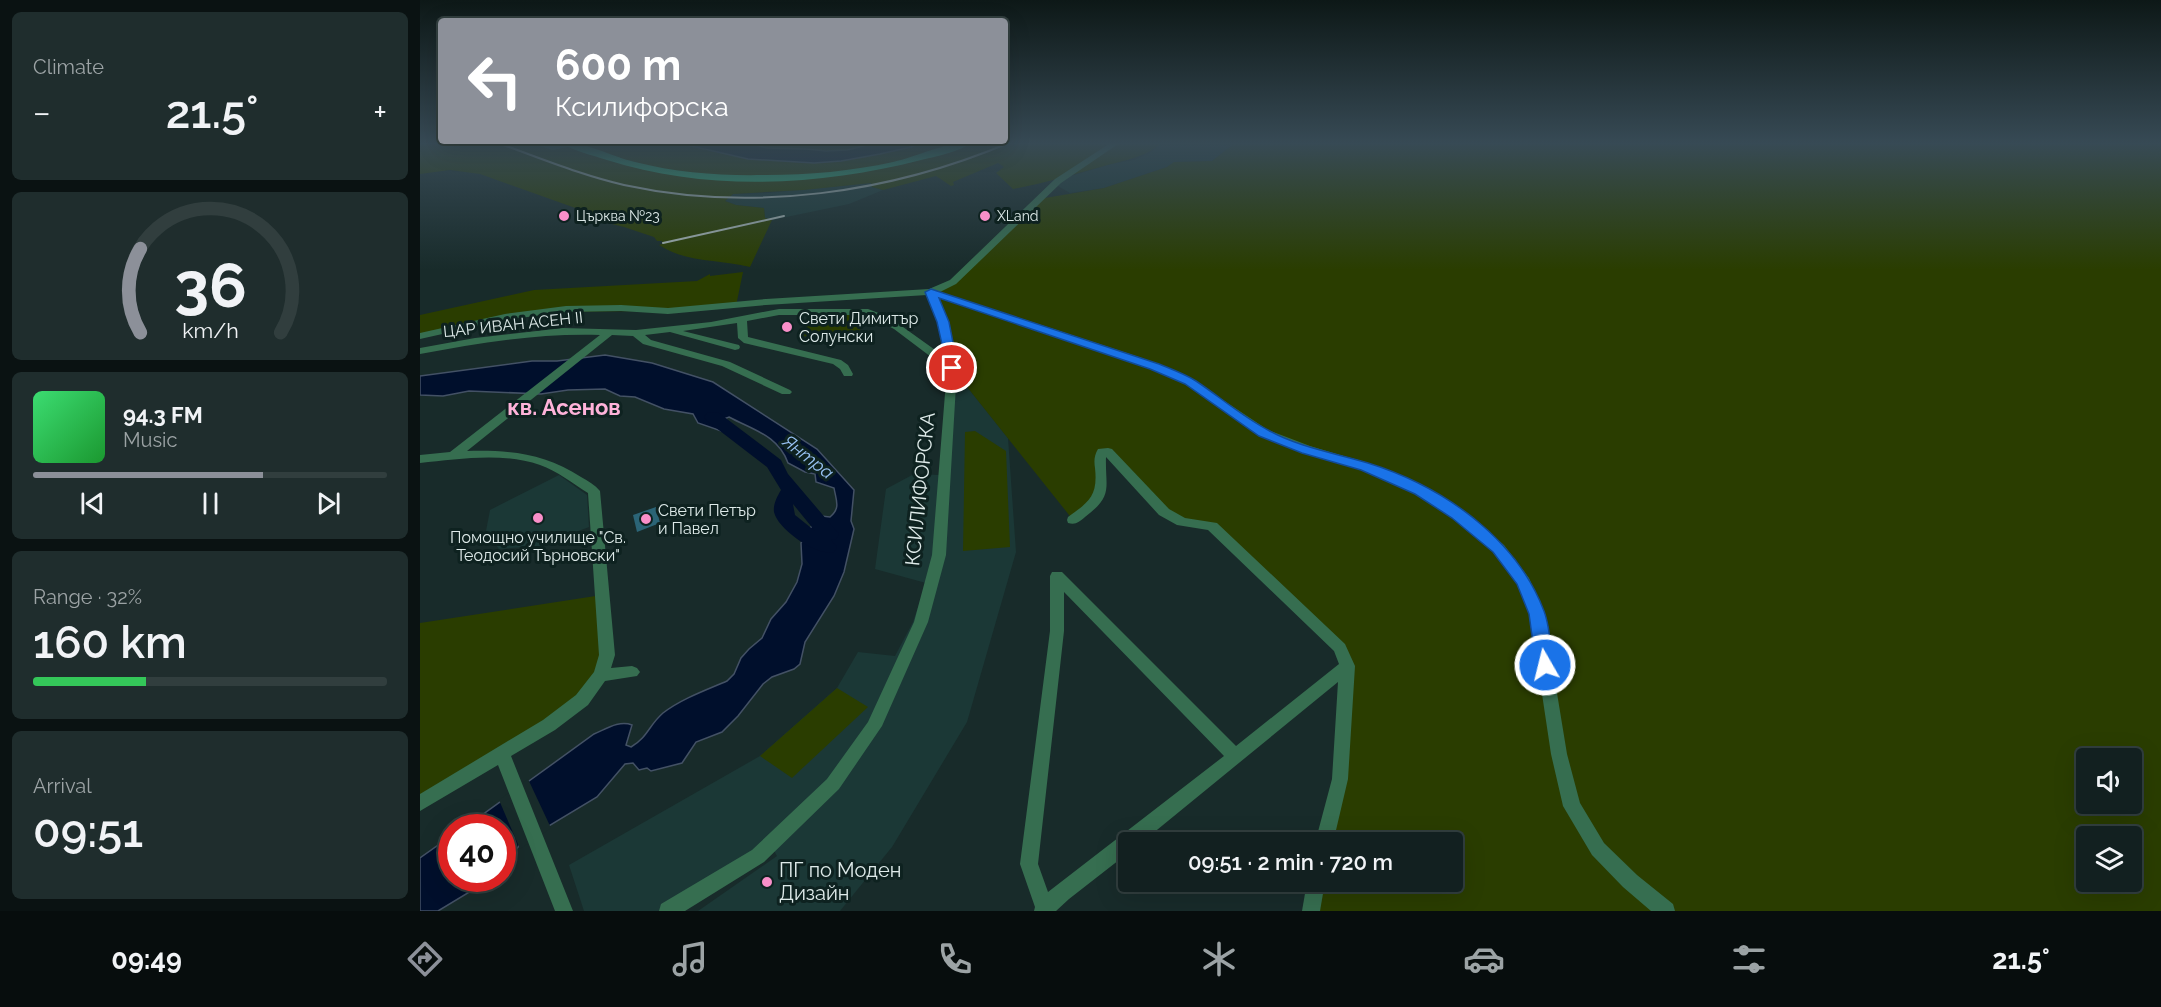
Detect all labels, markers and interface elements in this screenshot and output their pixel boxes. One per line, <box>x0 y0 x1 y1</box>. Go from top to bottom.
text: 600 m <box>555 41 681 90</box>
icon: left <box>456 42 534 120</box>
text: Climate <box>33 55 104 79</box>
text: 21.5° <box>166 86 258 139</box>
text: Ксилифорска <box>555 91 729 122</box>
text: − <box>33 93 51 132</box>
text: + <box>373 93 387 132</box>
place label: Църква №23 <box>576 208 660 224</box>
place label: XLand <box>997 208 1039 224</box>
marker: Църква №23 <box>557 209 571 223</box>
marker: XLand <box>978 209 992 223</box>
text: 36 <box>174 248 246 322</box>
street label: ЦАР ИВАН АСЕН II <box>442 308 584 341</box>
place label: Свети Димитър Солунски <box>799 309 918 346</box>
text: km/h <box>182 318 238 343</box>
marker: Свети Димитър Солунски <box>780 320 794 334</box>
pin <box>926 342 977 393</box>
icon: arrive <box>935 351 968 384</box>
district label: кв. Асенов <box>507 394 621 420</box>
text: 94.3 FM <box>123 402 203 428</box>
street label: КСИЛИФОРСКА <box>900 411 940 567</box>
text: Music <box>123 428 177 452</box>
water label: Янтра <box>779 430 838 483</box>
icon: previous <box>76 487 109 520</box>
icon: pause <box>194 487 227 520</box>
icon: next <box>312 487 345 520</box>
place label: Свети Петър и Павел <box>658 501 756 538</box>
marker: Помощно училище "Св. Теодосий Търновски" <box>531 511 545 525</box>
marker: Свети Петър и Павел <box>639 512 653 526</box>
place label: Помощно училище "Св. Теодосий Търновски" <box>450 528 626 565</box>
text: Range · 32% <box>33 585 142 609</box>
text: 160 km <box>33 616 187 669</box>
position arrow <box>1513 633 1577 697</box>
map controls <box>2076 748 2142 892</box>
button: sound <box>2076 748 2142 814</box>
text: Arrival <box>33 774 92 798</box>
text: 09:51 <box>33 805 143 858</box>
speed limit sign: 40 <box>438 814 516 892</box>
button: layers <box>2076 826 2142 892</box>
text: 09:51 · 2 min · 720 m <box>1188 849 1393 875</box>
place label: ПГ по Моден Дизайн <box>779 858 901 905</box>
marker: ПГ по Моден Дизайн <box>760 875 774 889</box>
icon: directions <box>404 938 446 980</box>
icon: music <box>669 938 711 980</box>
icon: phone <box>934 938 976 980</box>
icon: climate <box>1198 938 1240 980</box>
icon: car <box>1463 938 1505 980</box>
icon: filters <box>1728 938 1770 980</box>
text: 09:49 <box>111 944 182 975</box>
text: 21.5° <box>1992 944 2050 975</box>

